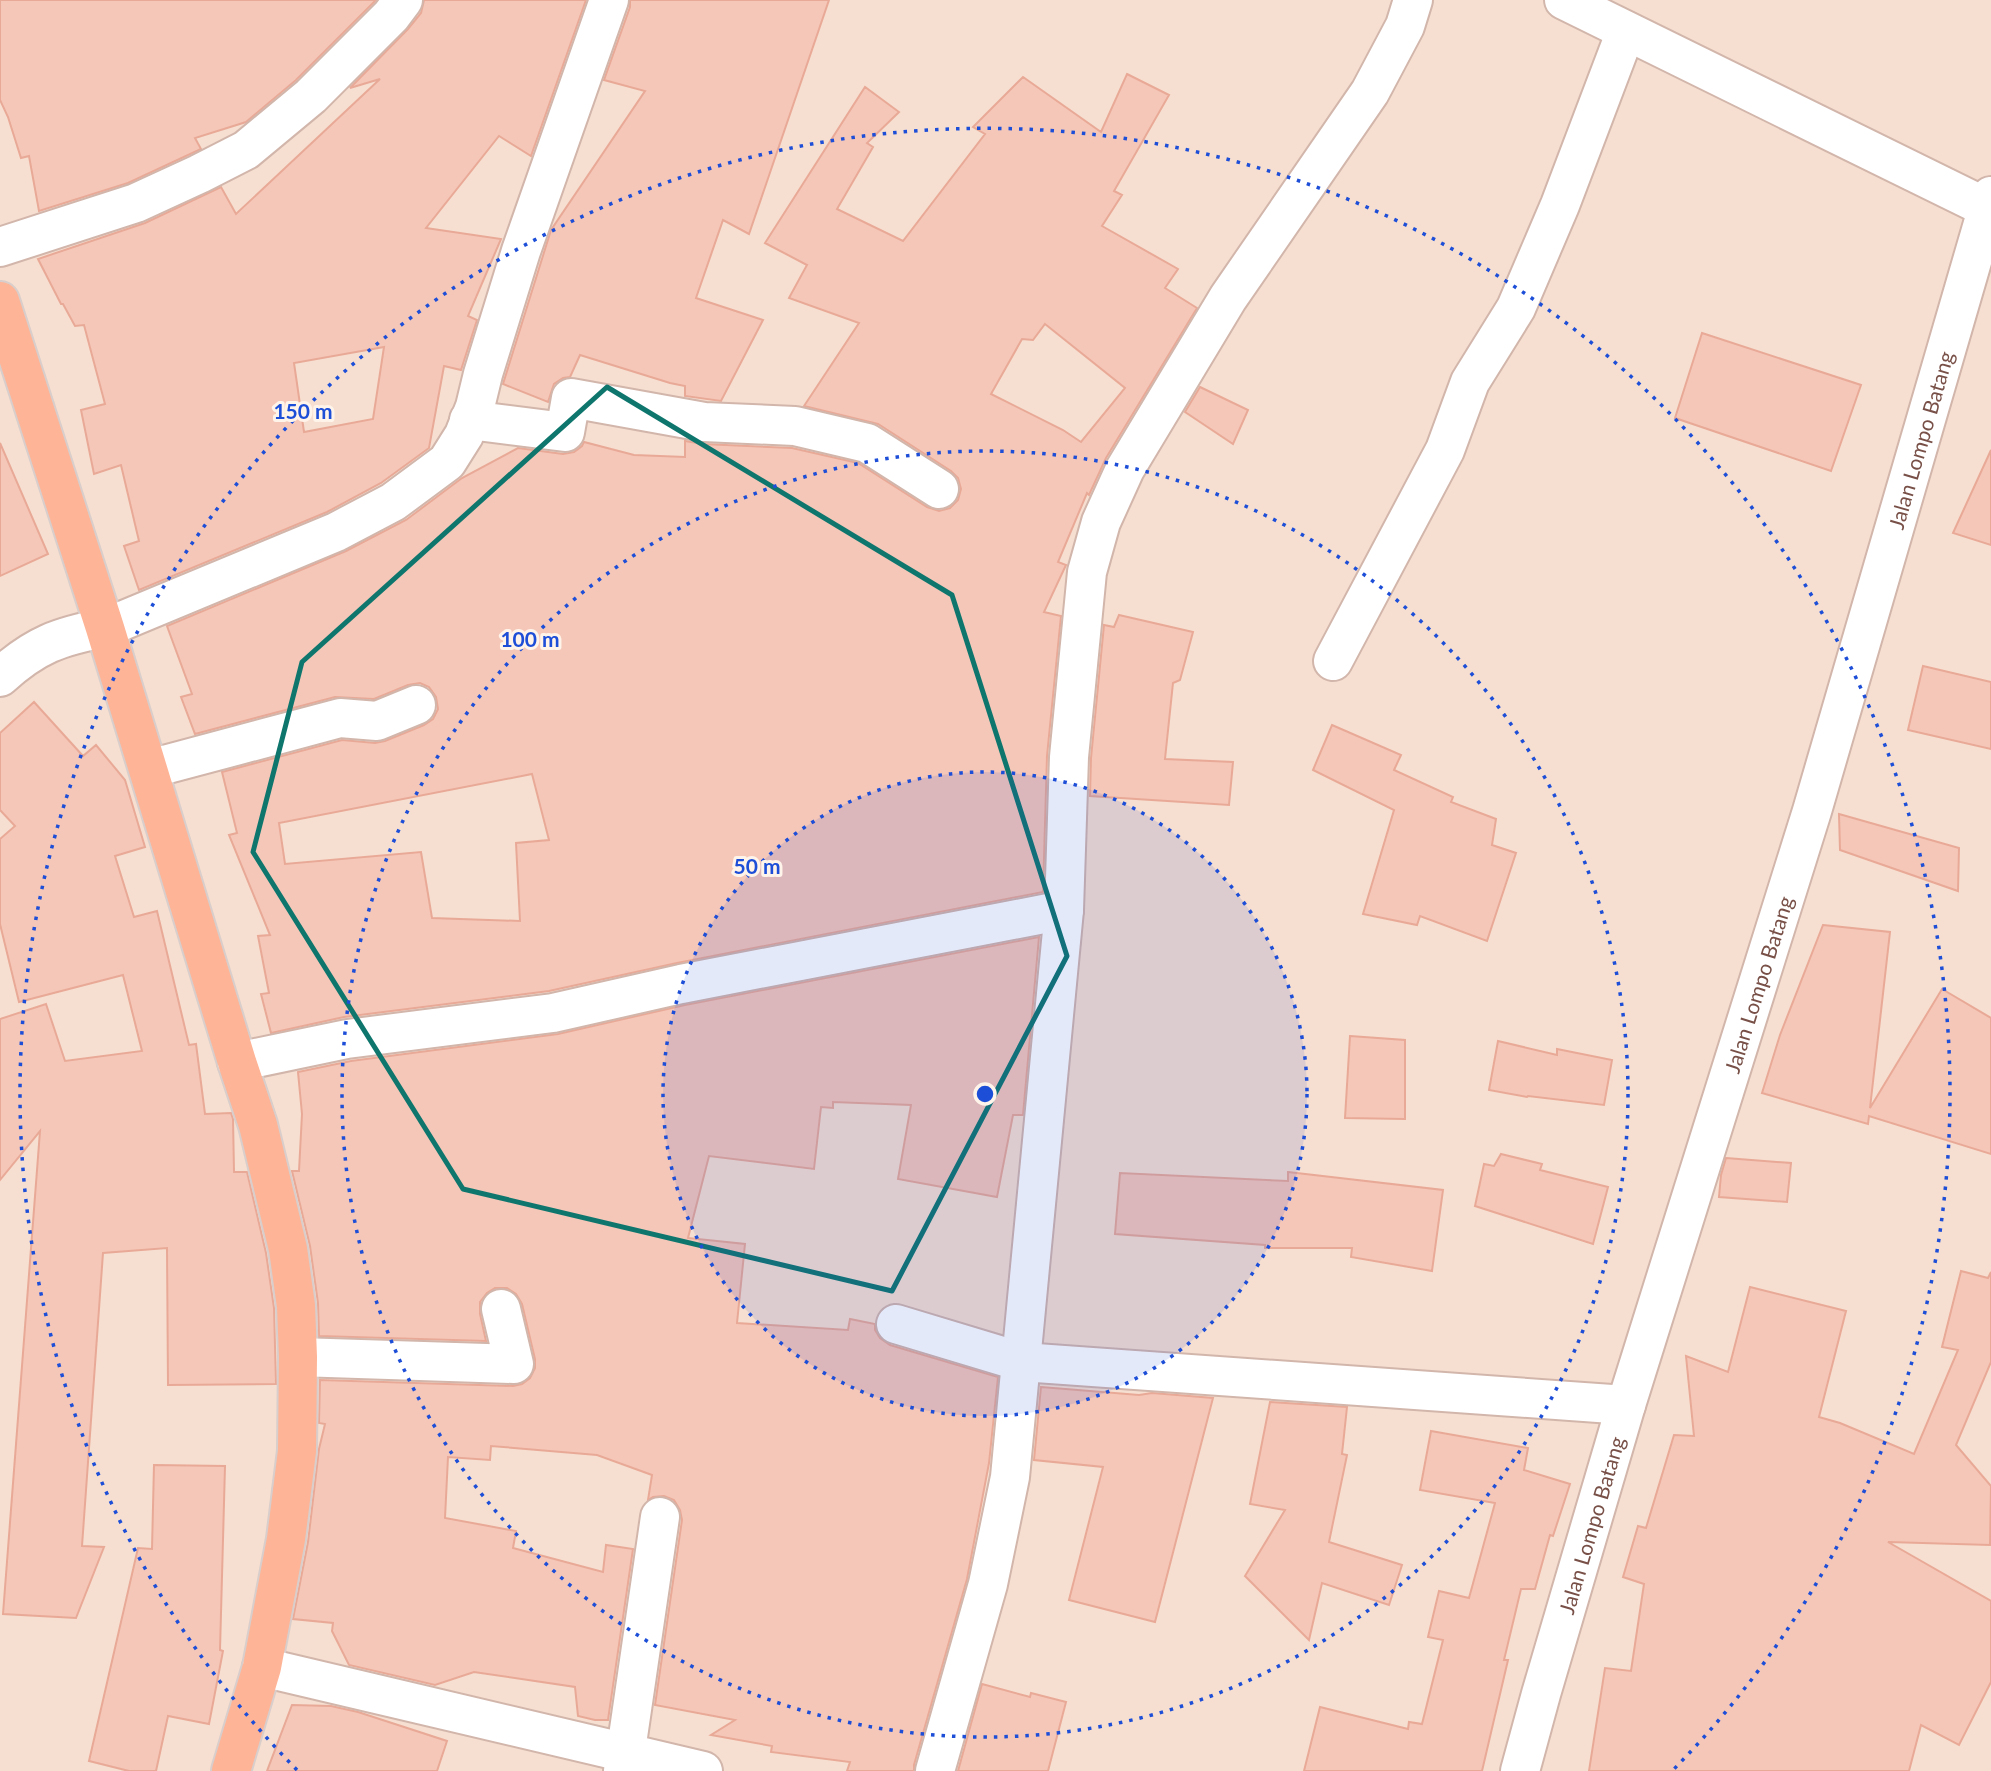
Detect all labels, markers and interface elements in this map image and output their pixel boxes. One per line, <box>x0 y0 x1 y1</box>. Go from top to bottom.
street label: Jalan Lompo Batang <box>1882 348 1958 532</box>
text: 150 m <box>273 398 333 423</box>
text: 100 m <box>500 626 560 651</box>
text: 50 m <box>733 853 781 878</box>
street label: Jalan Lompo Batang <box>1718 893 1797 1076</box>
centre of rings <box>973 1082 997 1106</box>
street label: Jalan Lompo Batang <box>1553 1433 1629 1617</box>

